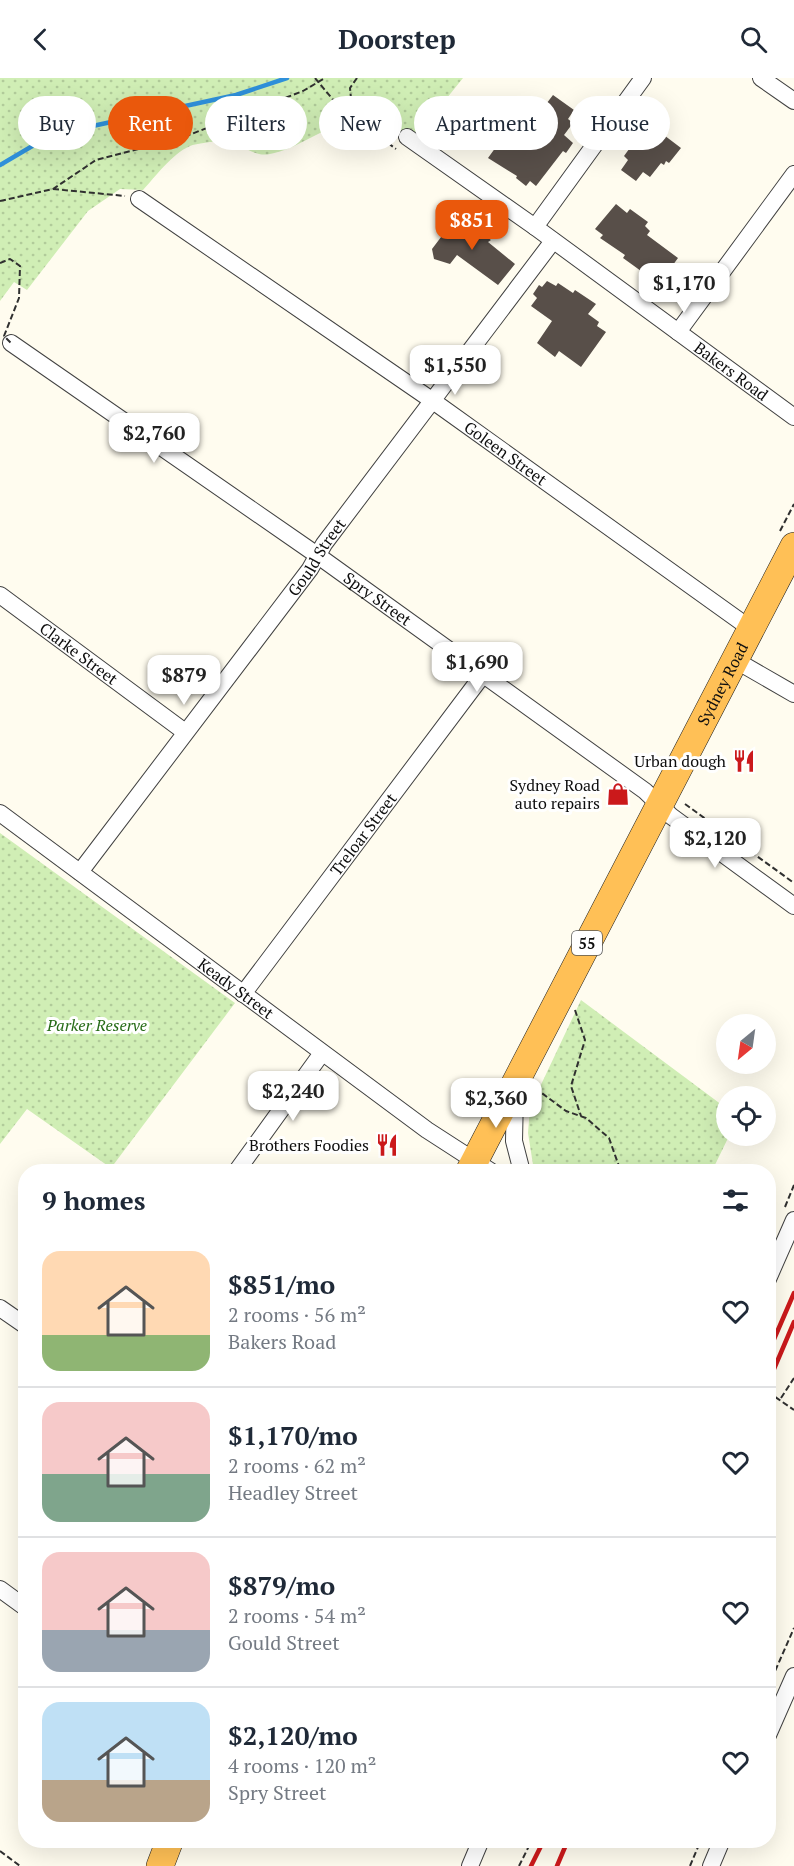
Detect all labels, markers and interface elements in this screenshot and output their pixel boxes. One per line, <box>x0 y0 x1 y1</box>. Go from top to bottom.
text: Doorstep <box>338 21 456 57</box>
icon: back <box>24 23 57 56</box>
icon: search <box>737 23 770 56</box>
chip: Buy <box>18 96 96 150</box>
chip: Rent <box>108 96 193 150</box>
chip: Filters <box>205 96 307 150</box>
chip: New <box>319 96 402 150</box>
chip: Apartment <box>414 96 558 150</box>
chip: House <box>570 96 670 150</box>
pin: $851 <box>436 200 508 251</box>
text: $851 <box>449 206 495 233</box>
pin: $1,170 <box>635 263 733 314</box>
text: $1,170 <box>653 269 715 296</box>
street label: Bakers Road <box>690 337 773 406</box>
pin: $1,550 <box>406 345 504 396</box>
text: $1,550 <box>424 351 486 378</box>
pin: $2,760 <box>105 413 203 464</box>
street label: Goleen Street <box>460 416 551 490</box>
text: $2,760 <box>123 419 185 446</box>
street label: Gould Street <box>282 514 351 600</box>
street label: Spry Street <box>339 567 416 631</box>
street label: Clarke Street <box>35 617 122 690</box>
street label: Sydney Road <box>692 639 753 729</box>
pin: $1,690 <box>428 642 526 693</box>
text: $1,690 <box>446 648 508 675</box>
pin: $879 <box>148 655 220 706</box>
text: $879 <box>161 661 207 688</box>
restaurant icon: Urban dough <box>731 748 757 774</box>
place label: Urban dough <box>634 750 727 772</box>
place label: Sydney Road auto repairs <box>510 774 600 814</box>
shop icon: Sydney Road auto repairs <box>605 781 631 807</box>
street label: Treloar Street <box>325 788 401 880</box>
pin: $2,120 <box>666 818 764 869</box>
text: $2,120 <box>684 824 746 851</box>
road number: 55 <box>572 931 602 955</box>
street label: Keady Street <box>194 953 279 1024</box>
park label: Parker Reserve <box>46 1014 147 1036</box>
north arrow <box>716 1014 776 1074</box>
map controls <box>716 1014 776 1146</box>
pin: $2,240 <box>244 1071 342 1122</box>
text: $2,240 <box>262 1077 324 1104</box>
pin: $2,360 <box>447 1078 545 1129</box>
text: $2,360 <box>465 1084 527 1111</box>
button: locate <box>716 1086 776 1146</box>
restaurant icon: Brothers Foodies <box>374 1132 400 1158</box>
place label: Brothers Foodies <box>249 1134 369 1156</box>
text: 9 homes <box>42 1183 146 1217</box>
icon: filters <box>719 1184 752 1217</box>
text: $851/mo <box>228 1267 335 1301</box>
icon: home <box>90 1275 162 1347</box>
icon: heart <box>719 1295 752 1328</box>
text: 2 rooms · 56 m² <box>228 1301 366 1328</box>
text: Bakers Road <box>228 1328 336 1355</box>
text: $1,170/mo <box>228 1418 358 1452</box>
icon: home <box>90 1426 162 1498</box>
icon: heart <box>719 1446 752 1479</box>
text: 2 rooms · 62 m² <box>228 1452 366 1479</box>
text: Headley Street <box>228 1479 358 1506</box>
text: $879/mo <box>228 1568 335 1602</box>
icon: home <box>90 1576 162 1648</box>
icon: heart <box>719 1596 752 1629</box>
text: 2 rooms · 54 m² <box>228 1602 366 1629</box>
text: Gould Street <box>228 1629 340 1656</box>
text: $2,120/mo <box>228 1718 358 1752</box>
icon: home <box>90 1726 162 1798</box>
icon: heart <box>719 1746 752 1779</box>
text: 4 rooms · 120 m² <box>228 1752 376 1779</box>
text: Spry Street <box>228 1779 326 1806</box>

